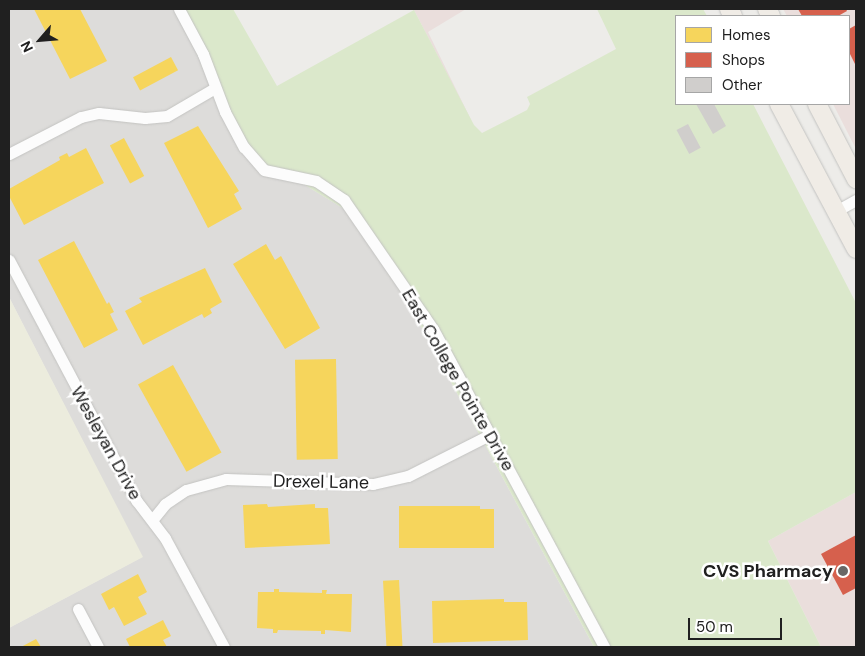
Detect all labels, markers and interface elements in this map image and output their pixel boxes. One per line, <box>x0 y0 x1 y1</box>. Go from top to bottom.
north arrow <box>15 15 65 65</box>
legend <box>675 15 850 105</box>
text: Homes <box>722 25 771 45</box>
text: N <box>16 38 37 55</box>
text: Shops <box>722 50 765 70</box>
text: Other <box>722 75 762 95</box>
street label: East College Pointe Drive <box>397 285 519 475</box>
street label: Wesleyan Drive <box>66 382 146 504</box>
street label: Drexel Lane <box>273 470 369 494</box>
place label: CVS Pharmacy <box>703 560 833 582</box>
marker: CVS Pharmacy <box>837 565 849 577</box>
scale bar <box>690 608 784 640</box>
text: 50 m <box>696 617 733 637</box>

